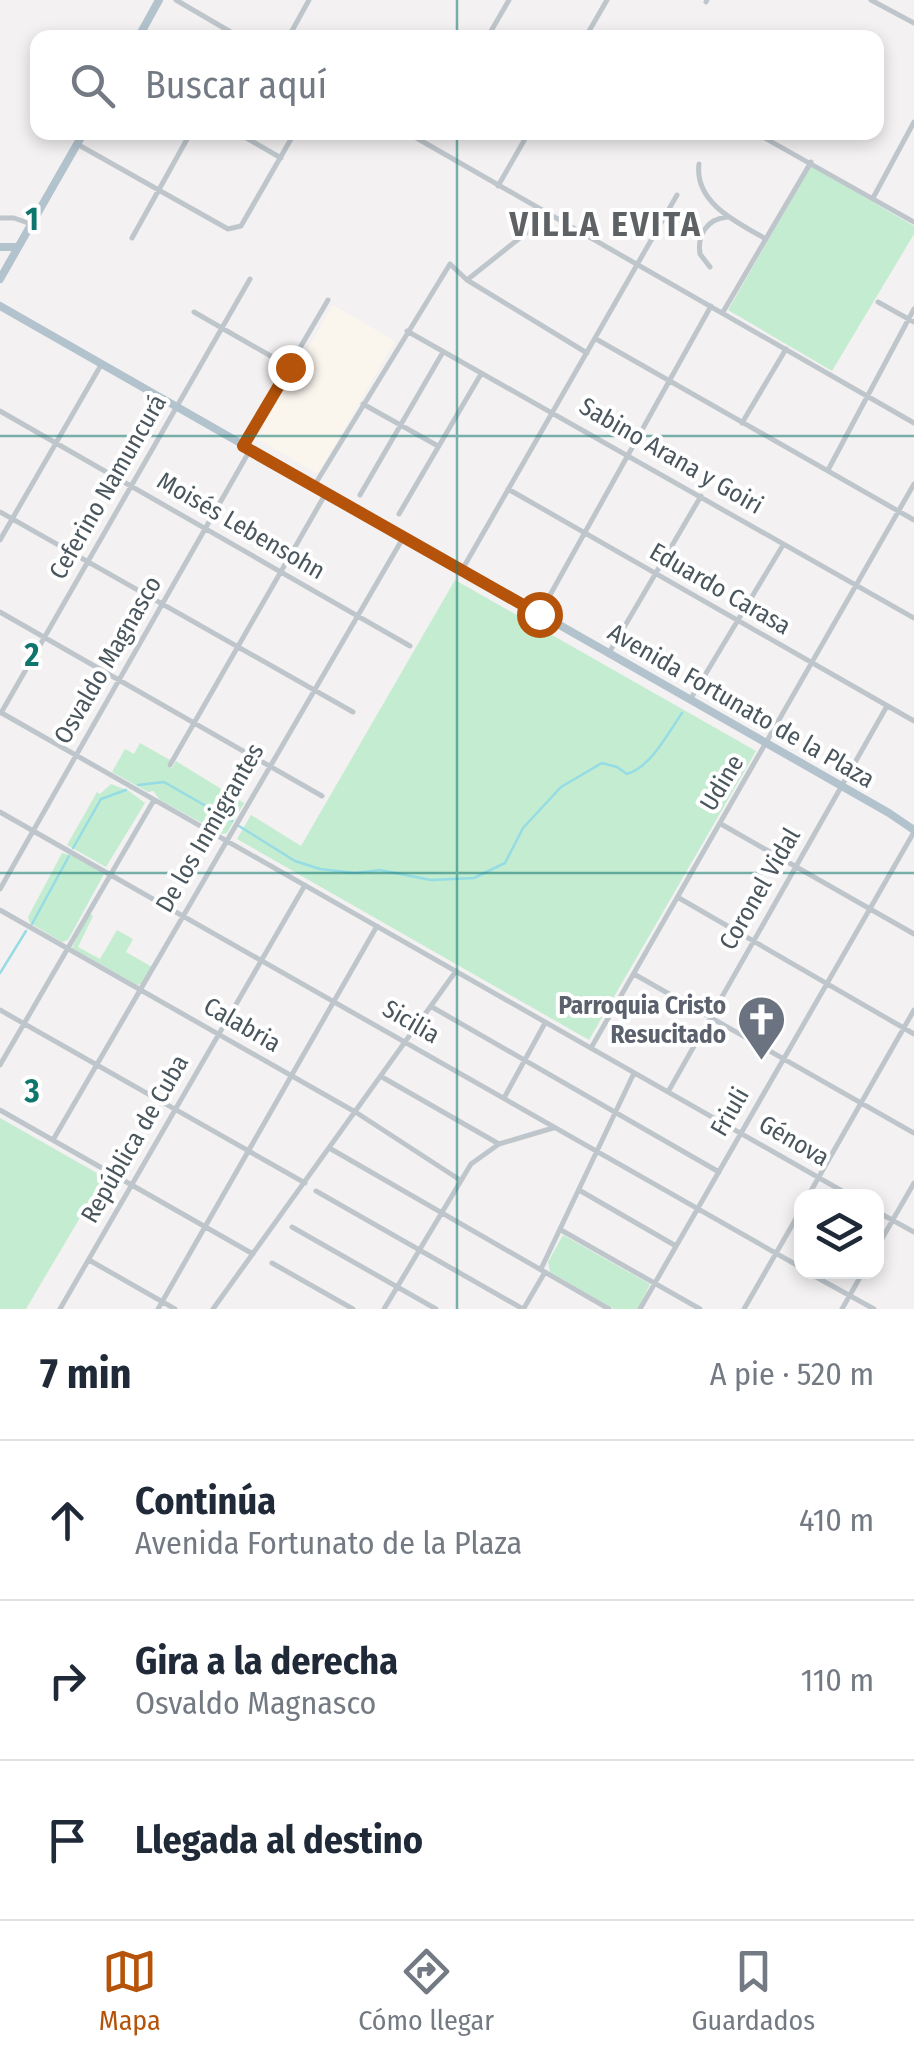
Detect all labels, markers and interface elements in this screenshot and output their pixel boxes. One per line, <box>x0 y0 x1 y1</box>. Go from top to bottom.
search box <box>30 30 884 140</box>
icon: search <box>65 58 120 113</box>
text: Buscar aquí <box>145 62 327 108</box>
text: 1 <box>25 200 39 238</box>
district label: VILLA EVITA <box>509 203 702 245</box>
route end <box>268 345 314 391</box>
street label: Ceferino Namuncurá <box>43 389 173 585</box>
street label: Sabino Arana y Goiri <box>574 391 768 521</box>
street label: Moisés Lebensohn <box>152 466 330 586</box>
street label: Eduardo Carasa <box>644 537 796 641</box>
street label: Osvaldo Magnasco <box>48 571 168 749</box>
route start <box>517 592 563 638</box>
street label: Avenida Fortunato de la Plaza <box>602 617 880 795</box>
text: 2 <box>24 636 40 674</box>
street label: De los Inmigrantes <box>149 738 271 918</box>
street label: Udine <box>694 750 750 816</box>
street label: Coronel Vidal <box>713 822 807 955</box>
street label: Calabria <box>198 991 286 1059</box>
place label: Parroquia Cristo Resucitado <box>558 991 726 1050</box>
street label: Sicilia <box>377 994 445 1050</box>
church icon: Parroquia Cristo Resucitado <box>735 994 787 1062</box>
street label: República de Cuba <box>75 1050 195 1228</box>
text: 3 <box>23 1072 40 1110</box>
street label: Friuli <box>704 1082 756 1142</box>
street label: Génova <box>754 1109 834 1173</box>
map controls <box>794 1189 884 1279</box>
button: layers <box>794 1189 884 1279</box>
text: 7 min <box>40 1349 132 1399</box>
text: A pie · 520 m <box>710 1355 874 1393</box>
text: Continúa <box>135 1478 276 1524</box>
icon: ahead <box>40 1493 95 1548</box>
text: 410 m <box>799 1501 874 1539</box>
text: Avenida Fortunato de la Plaza <box>135 1524 522 1562</box>
text: Gira a la derecha <box>135 1638 398 1684</box>
icon: right <box>40 1653 95 1708</box>
text: 110 m <box>801 1661 874 1699</box>
text: Osvaldo Magnasco <box>135 1684 376 1722</box>
icon: arrive <box>40 1813 95 1868</box>
text: Llegada al destino <box>135 1817 423 1863</box>
tab: Mapa <box>99 1944 161 2037</box>
tab: Cómo llegar <box>358 1944 494 2037</box>
tab: Guardados <box>691 1944 815 2037</box>

